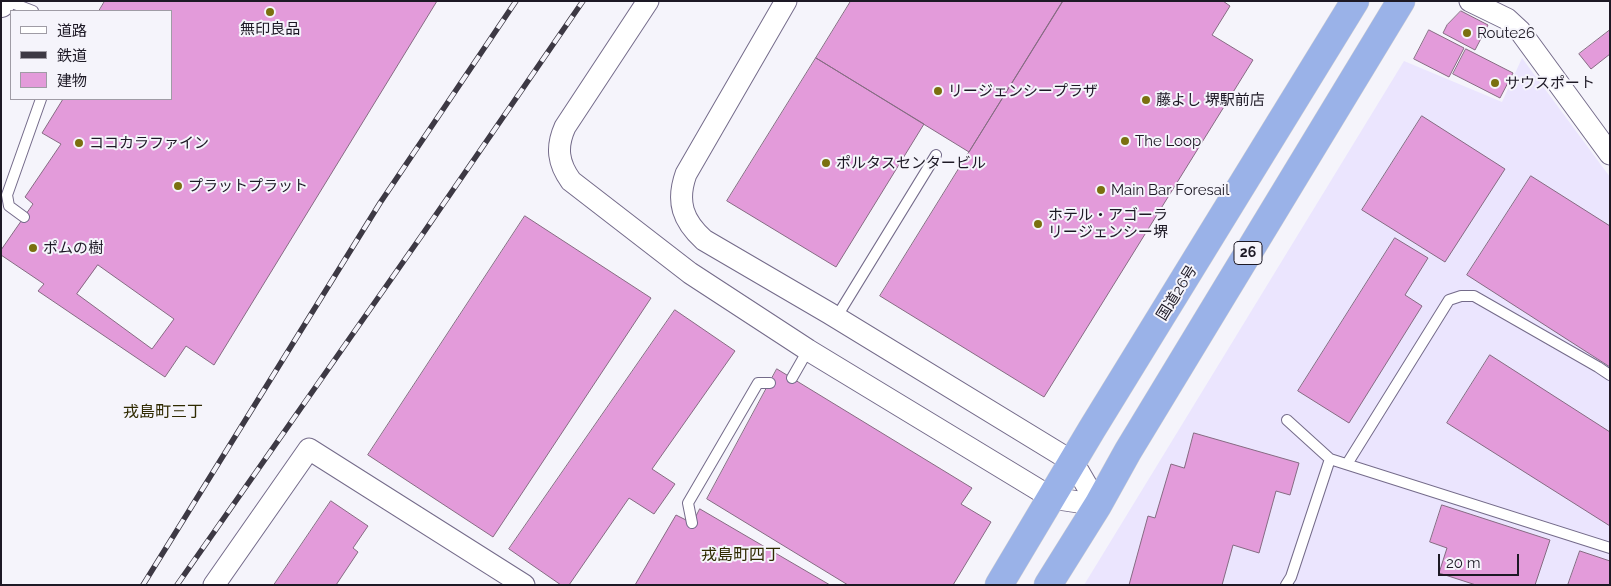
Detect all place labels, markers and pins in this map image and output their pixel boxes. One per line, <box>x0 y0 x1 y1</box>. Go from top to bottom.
marker: 無印良品 <box>264 6 276 18</box>
place label: 無印良品 <box>240 20 300 38</box>
place label: Route26 <box>1477 24 1535 42</box>
marker: Route26 <box>1461 27 1473 39</box>
place label: サウスポート <box>1505 74 1595 92</box>
marker: サウスポート <box>1489 77 1501 89</box>
place label: リージェンシープラザ <box>948 82 1098 100</box>
marker: リージェンシープラザ <box>932 85 944 97</box>
place label: 藤よし 堺駅前店 <box>1156 91 1265 109</box>
marker: 藤よし 堺駅前店 <box>1140 94 1152 106</box>
place label: The Loop <box>1135 132 1201 150</box>
place label: ココカラファイン <box>89 134 209 152</box>
marker: The Loop <box>1119 135 1131 147</box>
marker: ココカラファイン <box>73 137 85 149</box>
place label: ポルタスセンタービル <box>836 154 986 172</box>
marker: ポルタスセンタービル <box>820 157 832 169</box>
place label: プラットプラット <box>188 177 308 195</box>
marker: プラットプラット <box>172 180 184 192</box>
place label: Main Bar Foresail <box>1111 181 1229 199</box>
marker: Main Bar Foresail <box>1095 184 1107 196</box>
place label: ホテル・アゴーラ リージェンシー堺 <box>1048 206 1168 241</box>
marker: ホテル・アゴーラ リージェンシー堺 <box>1032 218 1044 230</box>
place label: ポムの樹 <box>43 239 103 257</box>
marker: ポムの樹 <box>27 242 39 254</box>

